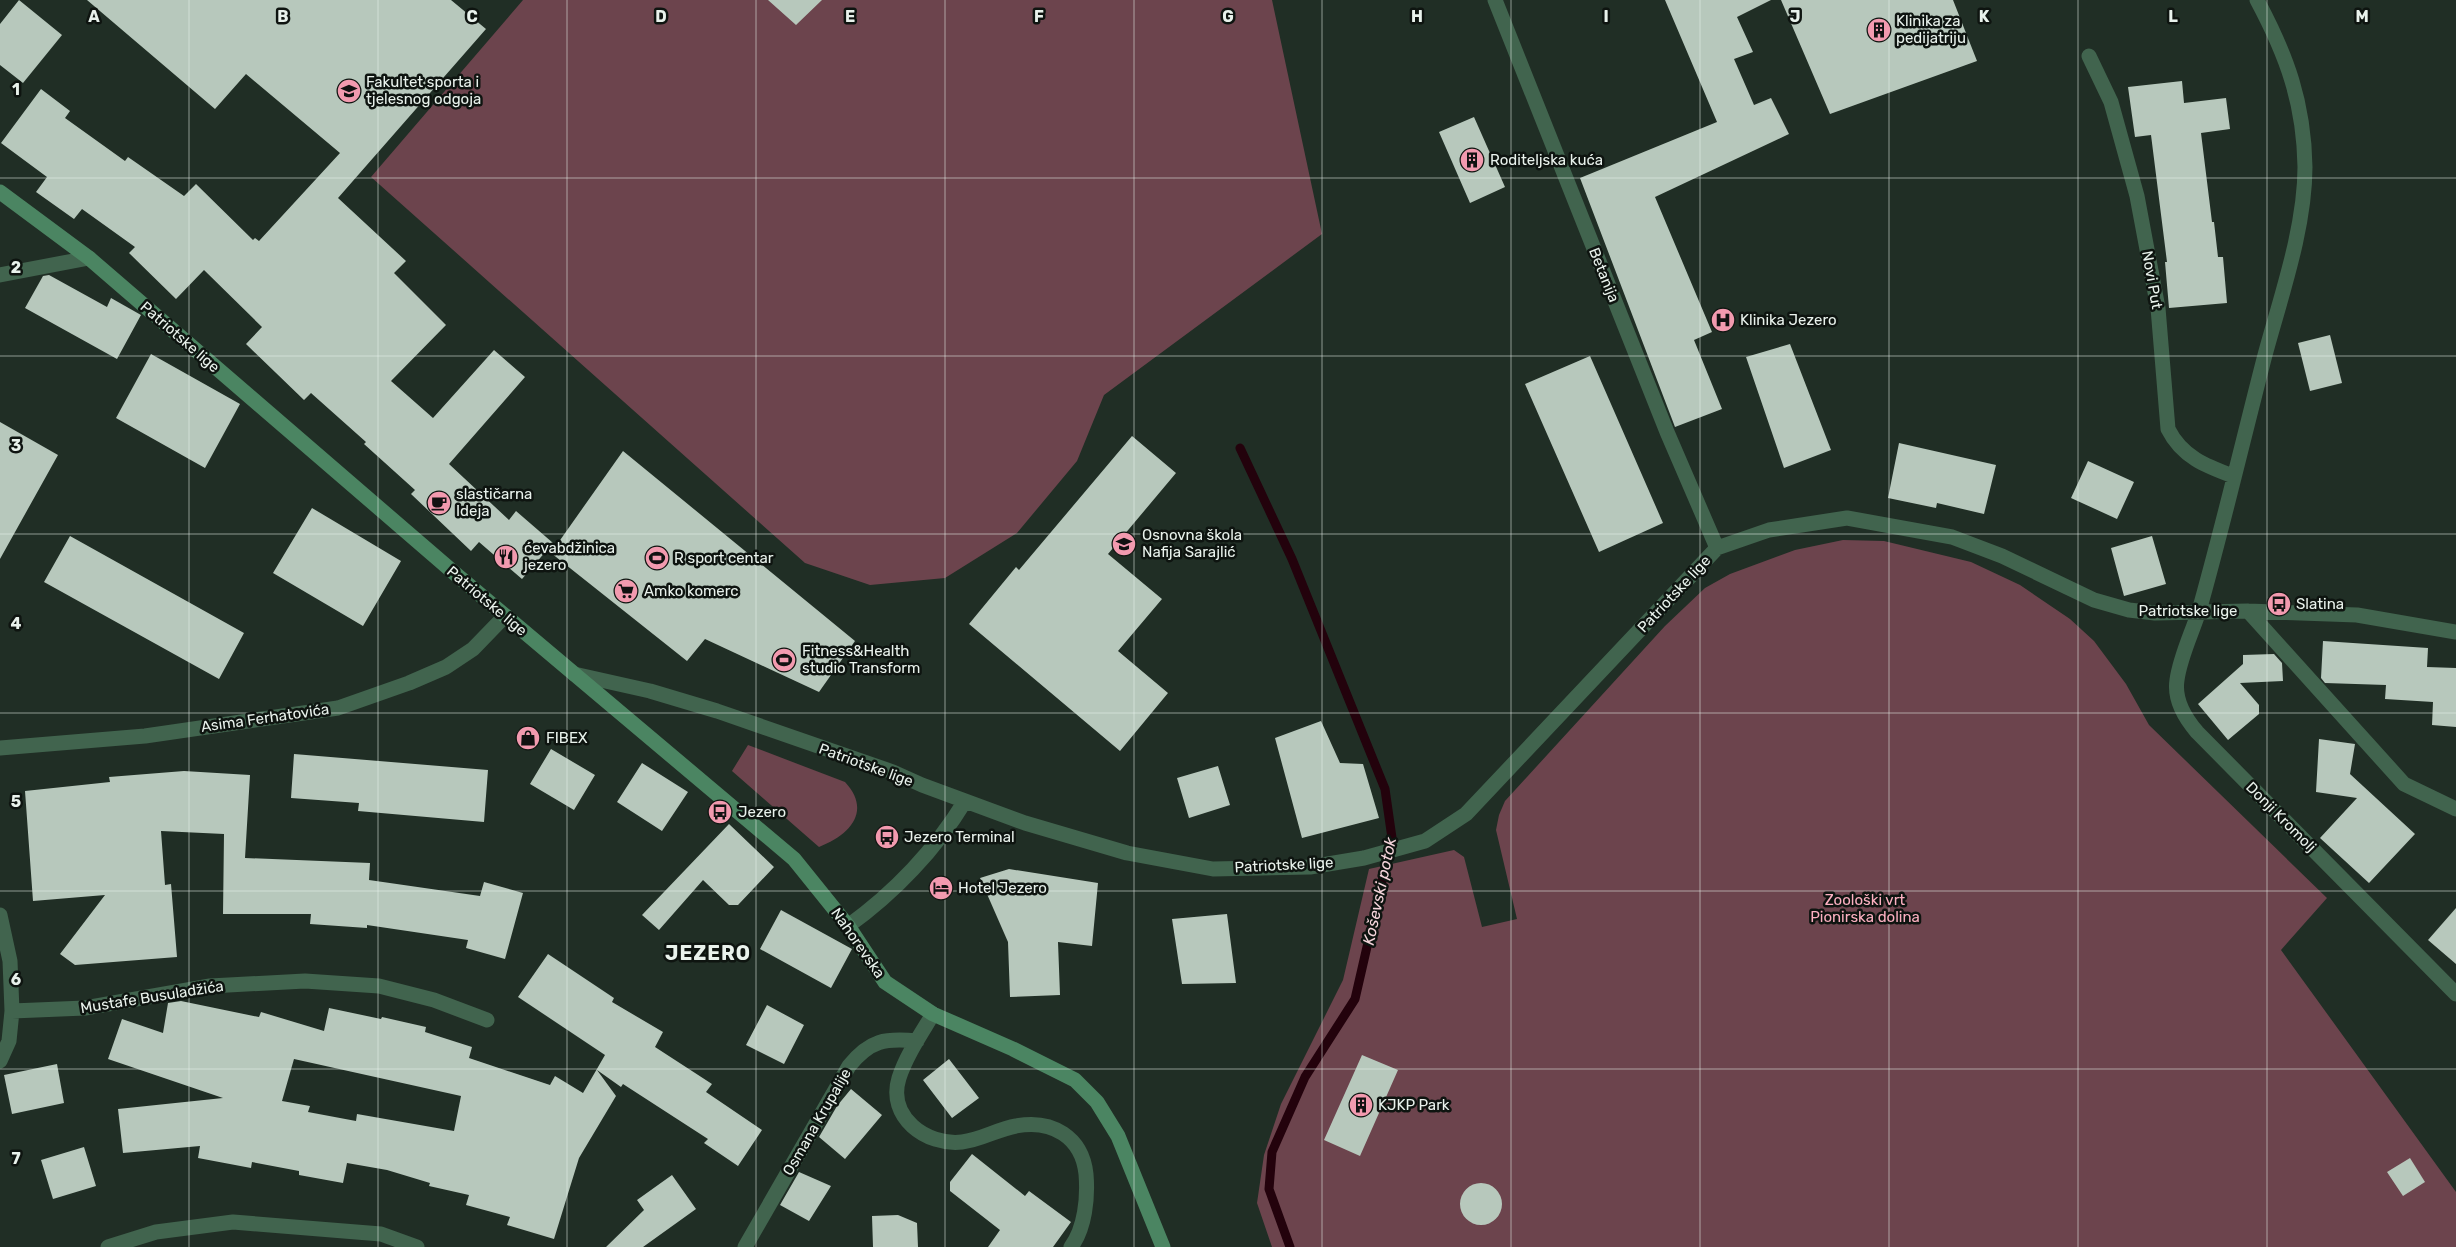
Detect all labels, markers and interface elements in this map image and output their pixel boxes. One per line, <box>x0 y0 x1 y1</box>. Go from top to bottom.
text: A <box>88 7 100 26</box>
text: B <box>277 7 289 26</box>
text: C <box>466 7 478 26</box>
text: D <box>655 7 667 26</box>
text: E <box>845 7 855 26</box>
text: F <box>1034 7 1044 26</box>
text: G <box>1222 7 1234 26</box>
text: H <box>1411 7 1423 26</box>
text: I <box>1603 7 1609 26</box>
text: J <box>1790 7 1800 26</box>
text: K <box>1979 7 1990 26</box>
text: L <box>2168 7 2178 26</box>
text: M <box>2355 7 2369 26</box>
place label: Klinika za pedijatriju <box>1896 12 1966 47</box>
building icon: Klinika za pedijatriju <box>1866 17 1892 43</box>
place label: Fakultet sporta i tjelesnog odgoja <box>366 73 481 108</box>
school or university icon: Fakultet sporta i tjelesnog odgoja <box>336 78 362 104</box>
text: 1 <box>12 80 20 99</box>
building icon: Roditeljska kuća <box>1459 147 1485 173</box>
place label: Roditeljska kuća <box>1490 151 1603 169</box>
street label: Betanija <box>1585 245 1623 305</box>
street label: Novi Put <box>2138 249 2166 311</box>
text: 2 <box>11 258 21 277</box>
street label: Patriotske lige <box>137 298 223 376</box>
hospital icon: Klinika Jezero <box>1710 307 1736 333</box>
place label: Klinika Jezero <box>1740 311 1837 329</box>
text: 3 <box>11 436 21 455</box>
place label: slastičarna Ideja <box>456 485 532 520</box>
cafe icon: slastičarna Ideja <box>426 490 452 516</box>
place label: Osnovna škola Nafija Sarajlić <box>1142 526 1242 561</box>
school or university icon: Osnovna škola Nafija Sarajlić <box>1111 531 1137 557</box>
place label: ćevabdžinica jezero <box>523 539 615 574</box>
restaurant icon: ćevabdžinica jezero <box>493 544 519 570</box>
sports icon: R sport centar <box>644 545 670 571</box>
place label: R sport centar <box>674 549 774 567</box>
street label: Patriotske lige <box>1634 552 1714 636</box>
street label: Patriotske lige <box>443 562 531 640</box>
supermarket icon: Amko komerc <box>613 578 639 604</box>
place label: Amko komerc <box>644 582 739 600</box>
bus stop icon: Slatina <box>2266 591 2292 617</box>
place label: Slatina <box>2296 595 2344 613</box>
street label: Patriotske lige <box>2138 602 2238 620</box>
text: 4 <box>11 614 22 633</box>
place label: Fitness&Health studio Transform <box>802 642 920 677</box>
sports icon: Fitness&Health studio Transform <box>771 647 797 673</box>
street label: Asima Ferhatovića <box>200 700 330 736</box>
shop icon: FIBEX <box>515 725 541 751</box>
place label: FIBEX <box>546 729 588 747</box>
street label: Patriotske lige <box>816 740 916 790</box>
street label: Donji Kromolj <box>2242 778 2320 856</box>
text: 5 <box>11 792 21 811</box>
bus stop icon: Jezero <box>707 799 733 825</box>
place label: Jezero <box>738 803 786 821</box>
bus stop icon: Jezero Terminal <box>874 824 900 850</box>
place label: Jezero Terminal <box>904 828 1015 846</box>
water label: Koševski potok <box>1359 835 1400 947</box>
street label: Patriotske lige <box>1234 853 1334 877</box>
hotel icon: Hotel Jezero <box>928 875 954 901</box>
place label: Hotel Jezero <box>958 879 1047 897</box>
park label: Zoološki vrt Pionirska dolina <box>1810 891 1920 926</box>
street label: Nahorevska <box>827 904 889 982</box>
district label: JEZERO <box>665 941 751 965</box>
text: 6 <box>11 970 21 989</box>
street label: Mustafe Busuladžića <box>79 977 225 1017</box>
street label: Osmana Krupalije <box>779 1065 855 1179</box>
building icon: KJKP Park <box>1348 1092 1374 1118</box>
place label: KJKP Park <box>1378 1096 1450 1114</box>
text: 7 <box>11 1149 21 1168</box>

